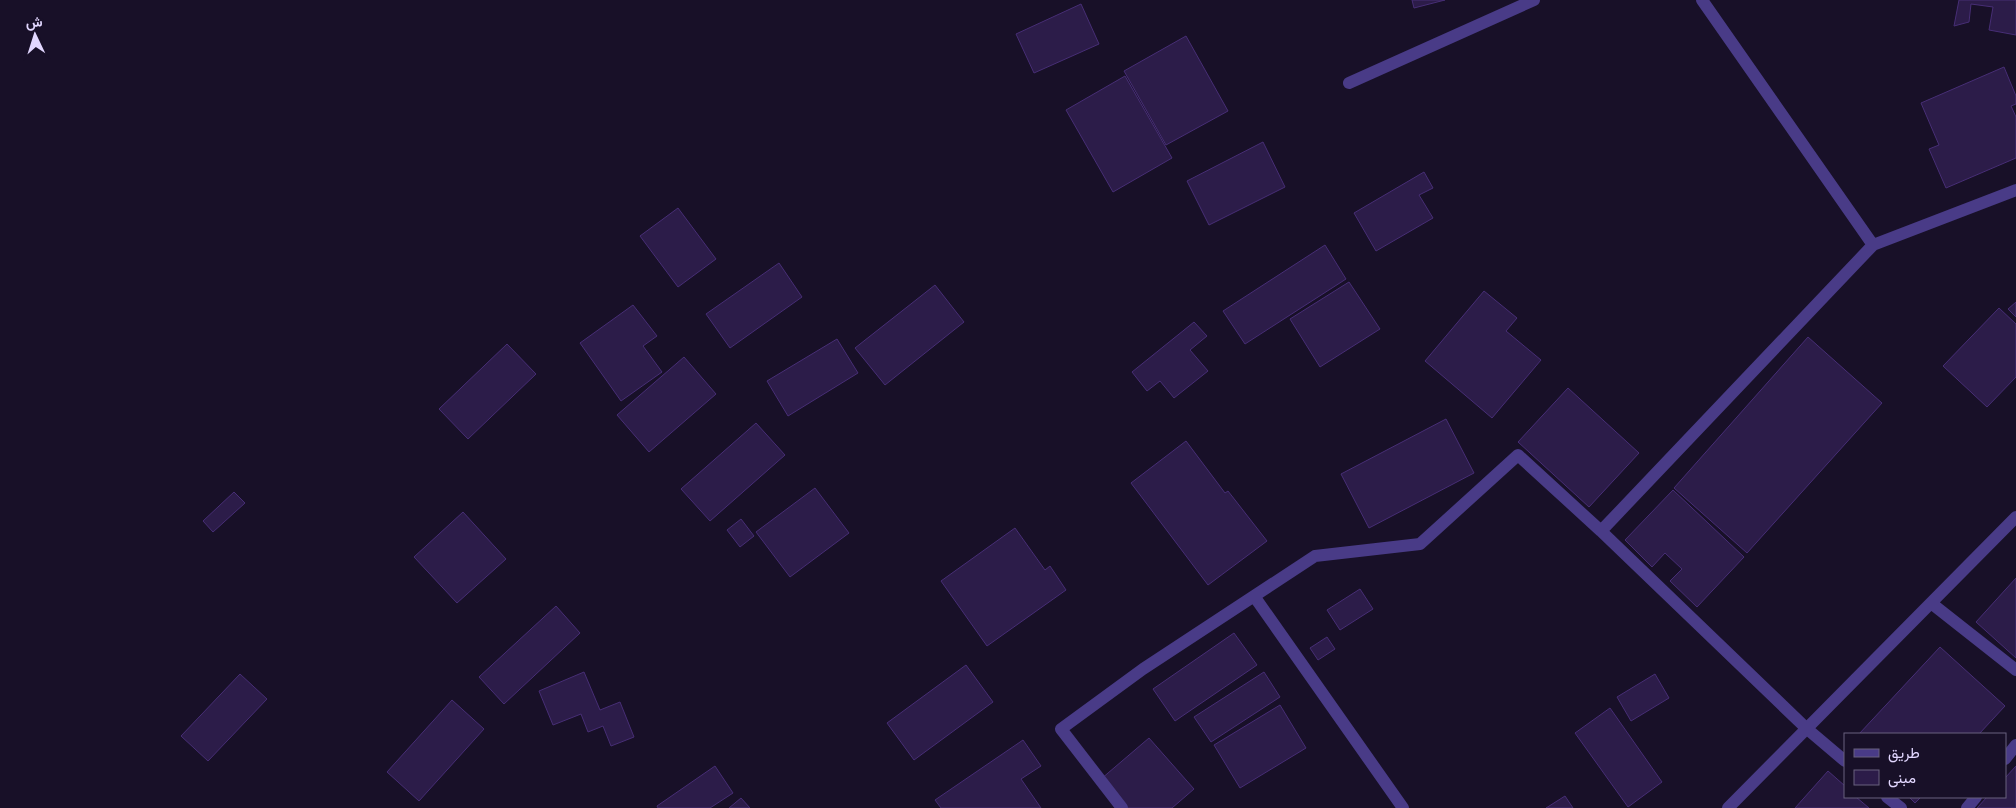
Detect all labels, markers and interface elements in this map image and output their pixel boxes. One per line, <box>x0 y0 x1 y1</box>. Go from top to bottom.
north arrow <box>10 10 60 60</box>
text: ش <box>25 13 43 32</box>
legend <box>1844 733 2006 798</box>
text: طريق <box>1888 744 1920 763</box>
text: مبنى <box>1888 769 1916 788</box>

